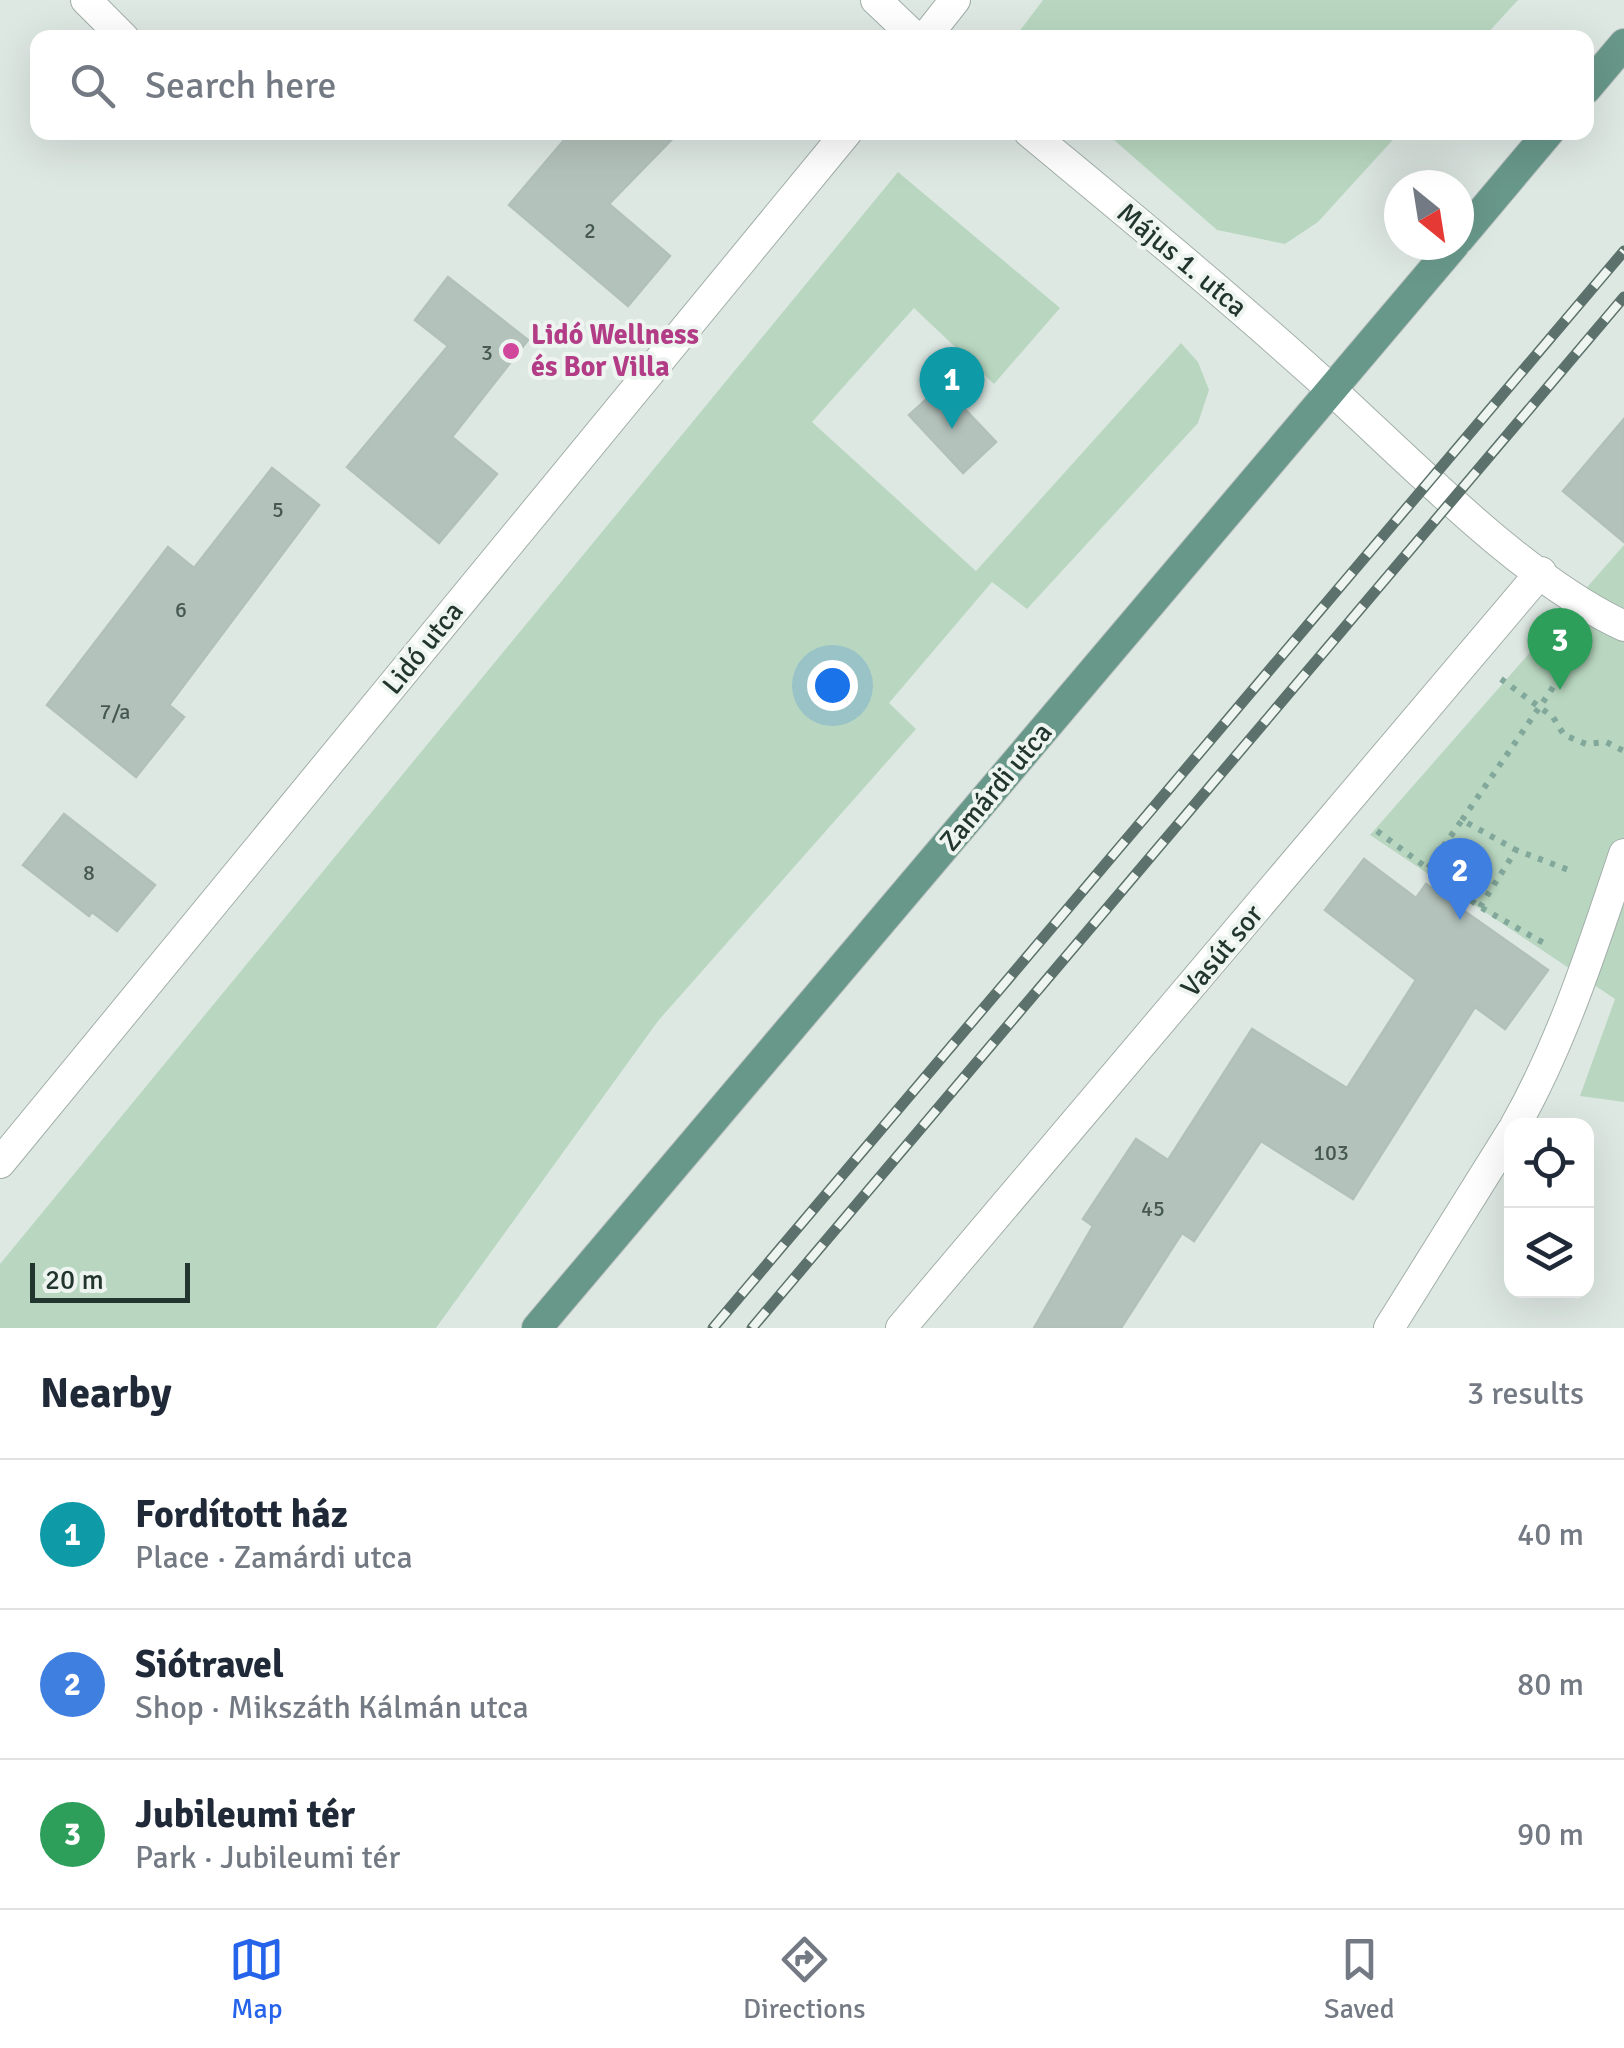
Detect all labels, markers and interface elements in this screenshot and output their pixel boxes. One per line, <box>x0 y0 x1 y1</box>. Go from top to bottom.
search box <box>30 30 1594 140</box>
icon: search <box>65 58 120 113</box>
text: Search here <box>145 62 337 109</box>
north arrow <box>1384 170 1474 260</box>
street label: Május 1. utca <box>1110 196 1254 324</box>
house number: 2 <box>584 217 596 244</box>
place label: Lidó Wellness és Bor Villa <box>531 318 699 384</box>
house number: 3 <box>481 339 493 366</box>
marker: Lidó Wellness és Bor Villa <box>500 340 522 362</box>
pin: 1 <box>920 346 984 429</box>
house number: 5 <box>272 496 284 523</box>
street label: Lidó utca <box>375 595 471 701</box>
house number: 6 <box>175 596 187 623</box>
pin: 3 <box>1528 608 1592 690</box>
your location <box>807 660 858 711</box>
house number: 7/a <box>100 698 130 725</box>
street label: Zamárdi utca <box>933 716 1059 858</box>
pin: 2 <box>1428 838 1492 920</box>
house number: 8 <box>83 859 95 886</box>
street label: Vasút sor <box>1174 897 1271 1004</box>
map controls <box>1504 1118 1594 1298</box>
button: locate <box>1504 1118 1594 1208</box>
house number: 103 <box>1313 1139 1349 1166</box>
house number: 45 <box>1141 1195 1165 1222</box>
button: layers <box>1504 1208 1594 1298</box>
scale bar <box>30 1258 190 1302</box>
text: 20 m <box>45 1263 104 1297</box>
text: Nearby <box>40 1368 172 1419</box>
text: 3 results <box>1467 1374 1584 1413</box>
text: Fordított ház <box>135 1491 348 1538</box>
text: 1 <box>64 1515 81 1554</box>
text: 40 m <box>1517 1515 1584 1554</box>
text: Place · Zamárdi utca <box>135 1538 413 1577</box>
text: Siótravel <box>135 1641 284 1688</box>
text: 2 <box>64 1665 81 1704</box>
text: 80 m <box>1517 1665 1584 1704</box>
text: Shop · Mikszáth Kálmán utca <box>135 1688 529 1727</box>
text: Jubileumi tér <box>135 1791 355 1838</box>
text: 3 <box>64 1815 81 1854</box>
text: 90 m <box>1517 1815 1584 1854</box>
text: Park · Jubileumi tér <box>135 1838 400 1877</box>
tab: Map <box>229 1932 284 2026</box>
tab: Directions <box>743 1932 865 2026</box>
tab: Saved <box>1324 1932 1395 2026</box>

